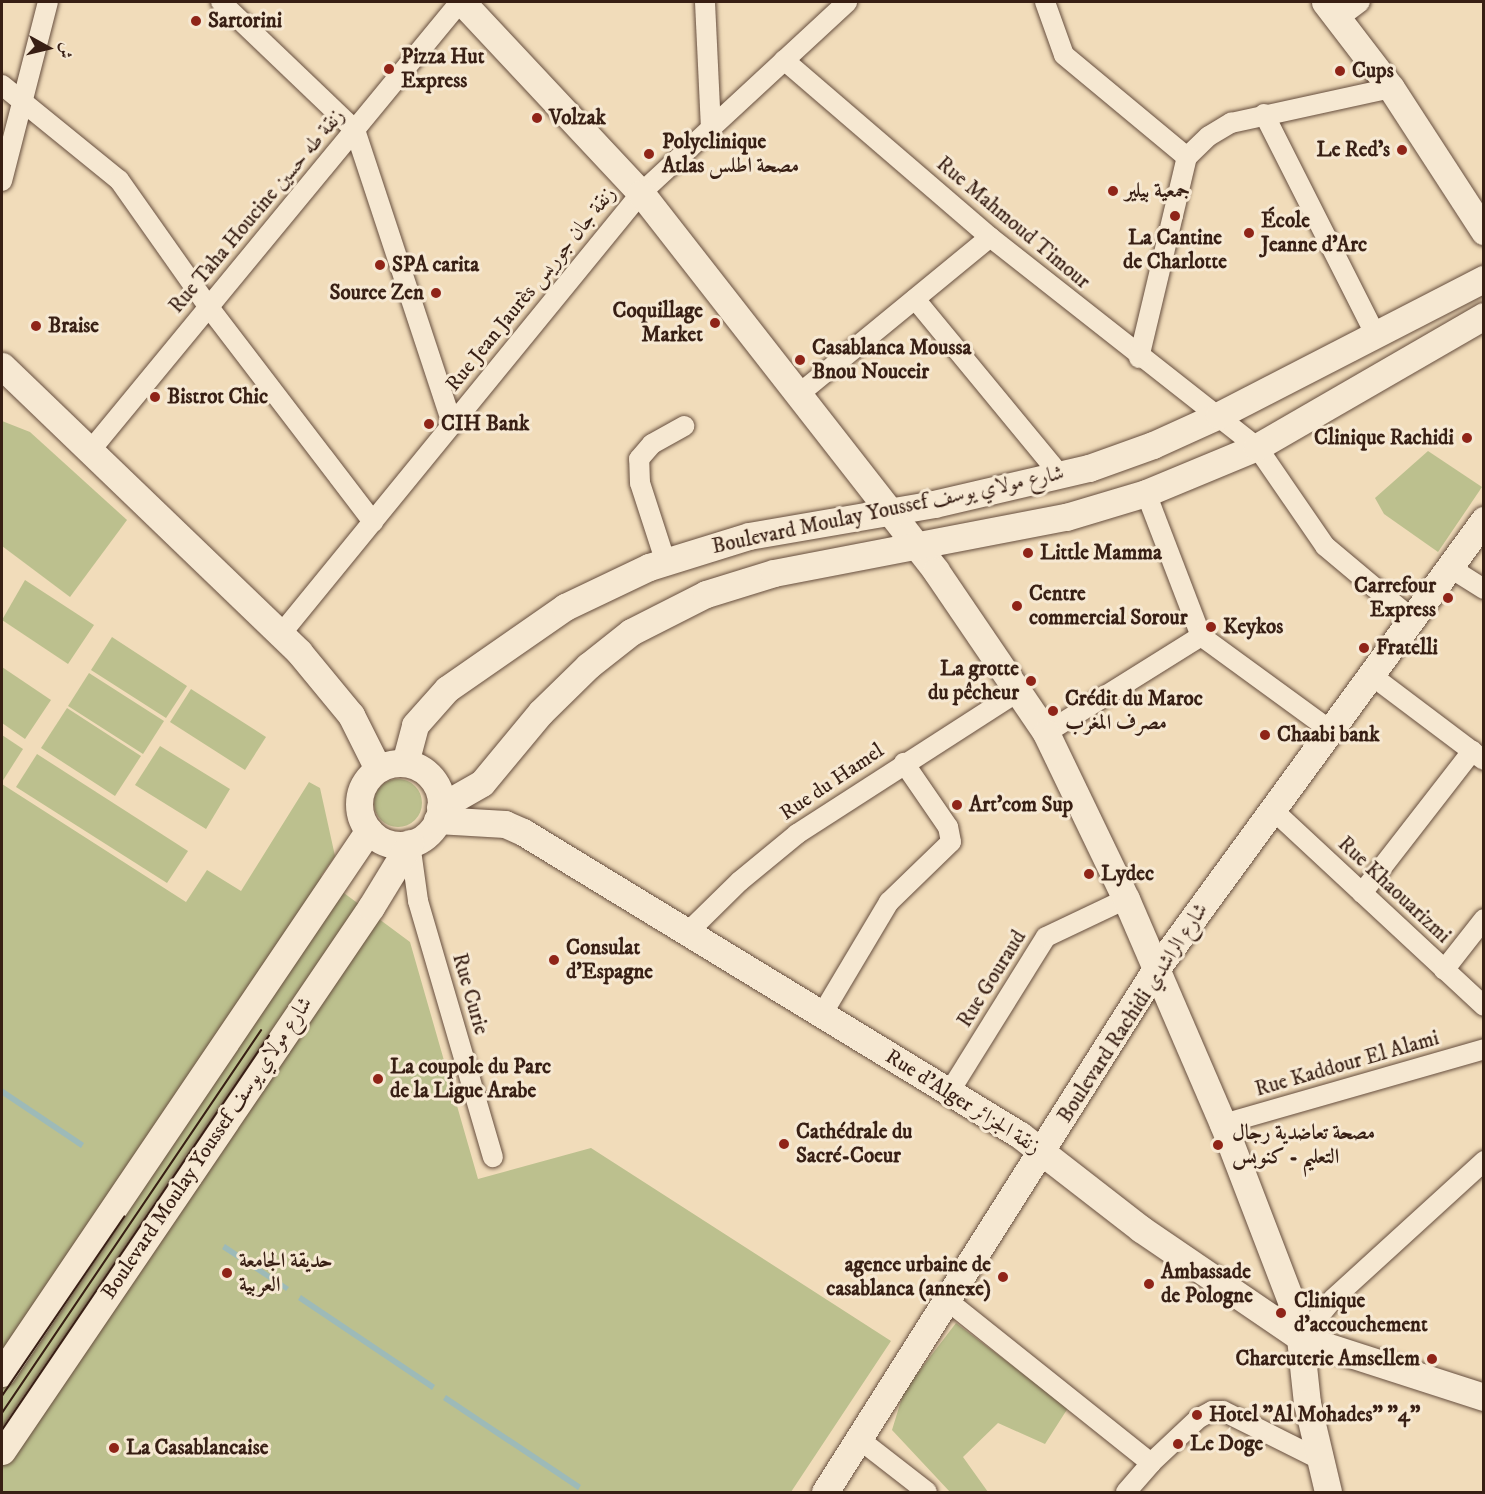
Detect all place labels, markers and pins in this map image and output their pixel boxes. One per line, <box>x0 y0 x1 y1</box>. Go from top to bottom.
place label: Sartorini <box>208 8 282 34</box>
marker: Sartorini <box>189 14 203 28</box>
place label: Pizza Hut Express <box>401 44 484 94</box>
place label: Cups <box>1352 58 1394 84</box>
marker: Pizza Hut Express <box>382 62 396 76</box>
marker: Cups <box>1333 64 1347 78</box>
place label: Volzak <box>549 105 606 131</box>
marker: Volzak <box>530 111 544 125</box>
place label: Polyclinique Atlas مصحة اطلس <box>662 129 799 179</box>
place label: Le Red's <box>1317 137 1390 163</box>
marker: Le Red's <box>1395 143 1409 157</box>
marker: Polyclinique Atlas مصحة اطلس <box>640 145 658 163</box>
place label: جمعية بيلير <box>1125 178 1190 204</box>
marker: جمعية بيلير <box>1106 184 1120 198</box>
place label: École Jeanne d'Arc <box>1261 208 1367 258</box>
marker: La Cantine de Charlotte <box>1168 209 1182 223</box>
place label: La Cantine de Charlotte <box>1123 225 1227 275</box>
marker: École Jeanne d'Arc <box>1242 226 1256 240</box>
place label: SPA carita <box>392 252 479 278</box>
marker: SPA carita <box>373 258 387 272</box>
place label: Source Zen <box>329 280 424 306</box>
marker: Source Zen <box>429 286 443 300</box>
place label: Coquillage Market <box>612 298 703 348</box>
place label: Braise <box>48 313 99 339</box>
marker: Coquillage Market <box>708 316 722 330</box>
marker: Braise <box>29 319 43 333</box>
place label: Casablanca Moussa Bnou Nouceir <box>812 335 971 385</box>
marker: Casablanca Moussa Bnou Nouceir <box>793 353 807 367</box>
place label: Bistrot Chic <box>167 384 268 410</box>
marker: Bistrot Chic <box>148 390 162 404</box>
place label: CIH Bank <box>441 411 529 437</box>
marker: CIH Bank <box>422 417 436 431</box>
place label: Clinique Rachidi <box>1314 425 1454 451</box>
marker: Clinique Rachidi <box>1458 429 1476 447</box>
place label: Little Mamma <box>1040 540 1162 566</box>
marker: Little Mamma <box>1021 546 1035 560</box>
place label: Carrefour Express <box>1354 573 1436 623</box>
place label: Centre commercial Sorour <box>1029 581 1188 631</box>
marker: Carrefour Express <box>1441 591 1455 605</box>
marker: Centre commercial Sorour <box>1010 599 1024 613</box>
place label: Keykos <box>1223 614 1283 640</box>
marker: Keykos <box>1204 620 1218 634</box>
place label: Fratelli <box>1376 635 1438 661</box>
marker: Fratelli <box>1357 641 1371 655</box>
place label: La grotte du pêcheur <box>928 656 1019 706</box>
marker: La grotte du pêcheur <box>1024 674 1038 688</box>
place label: Crédit du Maroc مصرف المغرب <box>1065 686 1203 736</box>
marker: Crédit du Maroc مصرف المغرب <box>1046 704 1060 718</box>
place label: Chaabi bank <box>1277 722 1380 748</box>
marker: Chaabi bank <box>1258 728 1272 742</box>
place label: Art'com Sup <box>969 792 1073 818</box>
marker: Art'com Sup <box>950 798 964 812</box>
place label: Lydec <box>1101 861 1154 887</box>
marker: Lydec <box>1082 867 1096 881</box>
place label: Consulat d'Espagne <box>566 935 653 985</box>
marker: Consulat d'Espagne <box>547 953 561 967</box>
place label: La coupole du Parc de la Ligue Arabe <box>390 1054 551 1104</box>
marker: La coupole du Parc de la Ligue Arabe <box>371 1072 385 1086</box>
place label: Cathédrale du Sacré-Coeur <box>796 1119 913 1169</box>
place label: مصحة تعاضدية رجال التعليم - كنوبس <box>1232 1120 1375 1170</box>
marker: مصحة تعاضدية رجال التعليم - كنوبس <box>1209 1136 1227 1154</box>
marker: Cathédrale du Sacré-Coeur <box>777 1137 791 1151</box>
place label: حديقة الجامعة العربية <box>239 1248 332 1298</box>
place label: agence urbaine de casablanca (annexe) <box>826 1252 991 1302</box>
place label: Ambassade de Pologne <box>1161 1259 1253 1309</box>
marker: حديقة الجامعة العربية <box>220 1266 234 1280</box>
marker: agence urbaine de casablanca (annexe) <box>996 1270 1010 1284</box>
marker: Ambassade de Pologne <box>1142 1277 1156 1291</box>
place label: Clinique d'accouchement <box>1294 1288 1428 1338</box>
marker: Clinique d'accouchement <box>1272 1304 1290 1322</box>
place label: Charcuterie Amsellem <box>1235 1346 1420 1372</box>
marker: Charcuterie Amsellem <box>1425 1352 1439 1366</box>
place label: Hotel "Al Mohades" "4" <box>1209 1402 1420 1428</box>
marker: Hotel "Al Mohades" "4" <box>1190 1408 1204 1422</box>
place label: Le Doge <box>1190 1431 1263 1457</box>
place label: La Casablancaise <box>126 1435 268 1461</box>
marker: Le Doge <box>1171 1437 1185 1451</box>
marker: La Casablancaise <box>107 1441 121 1455</box>

